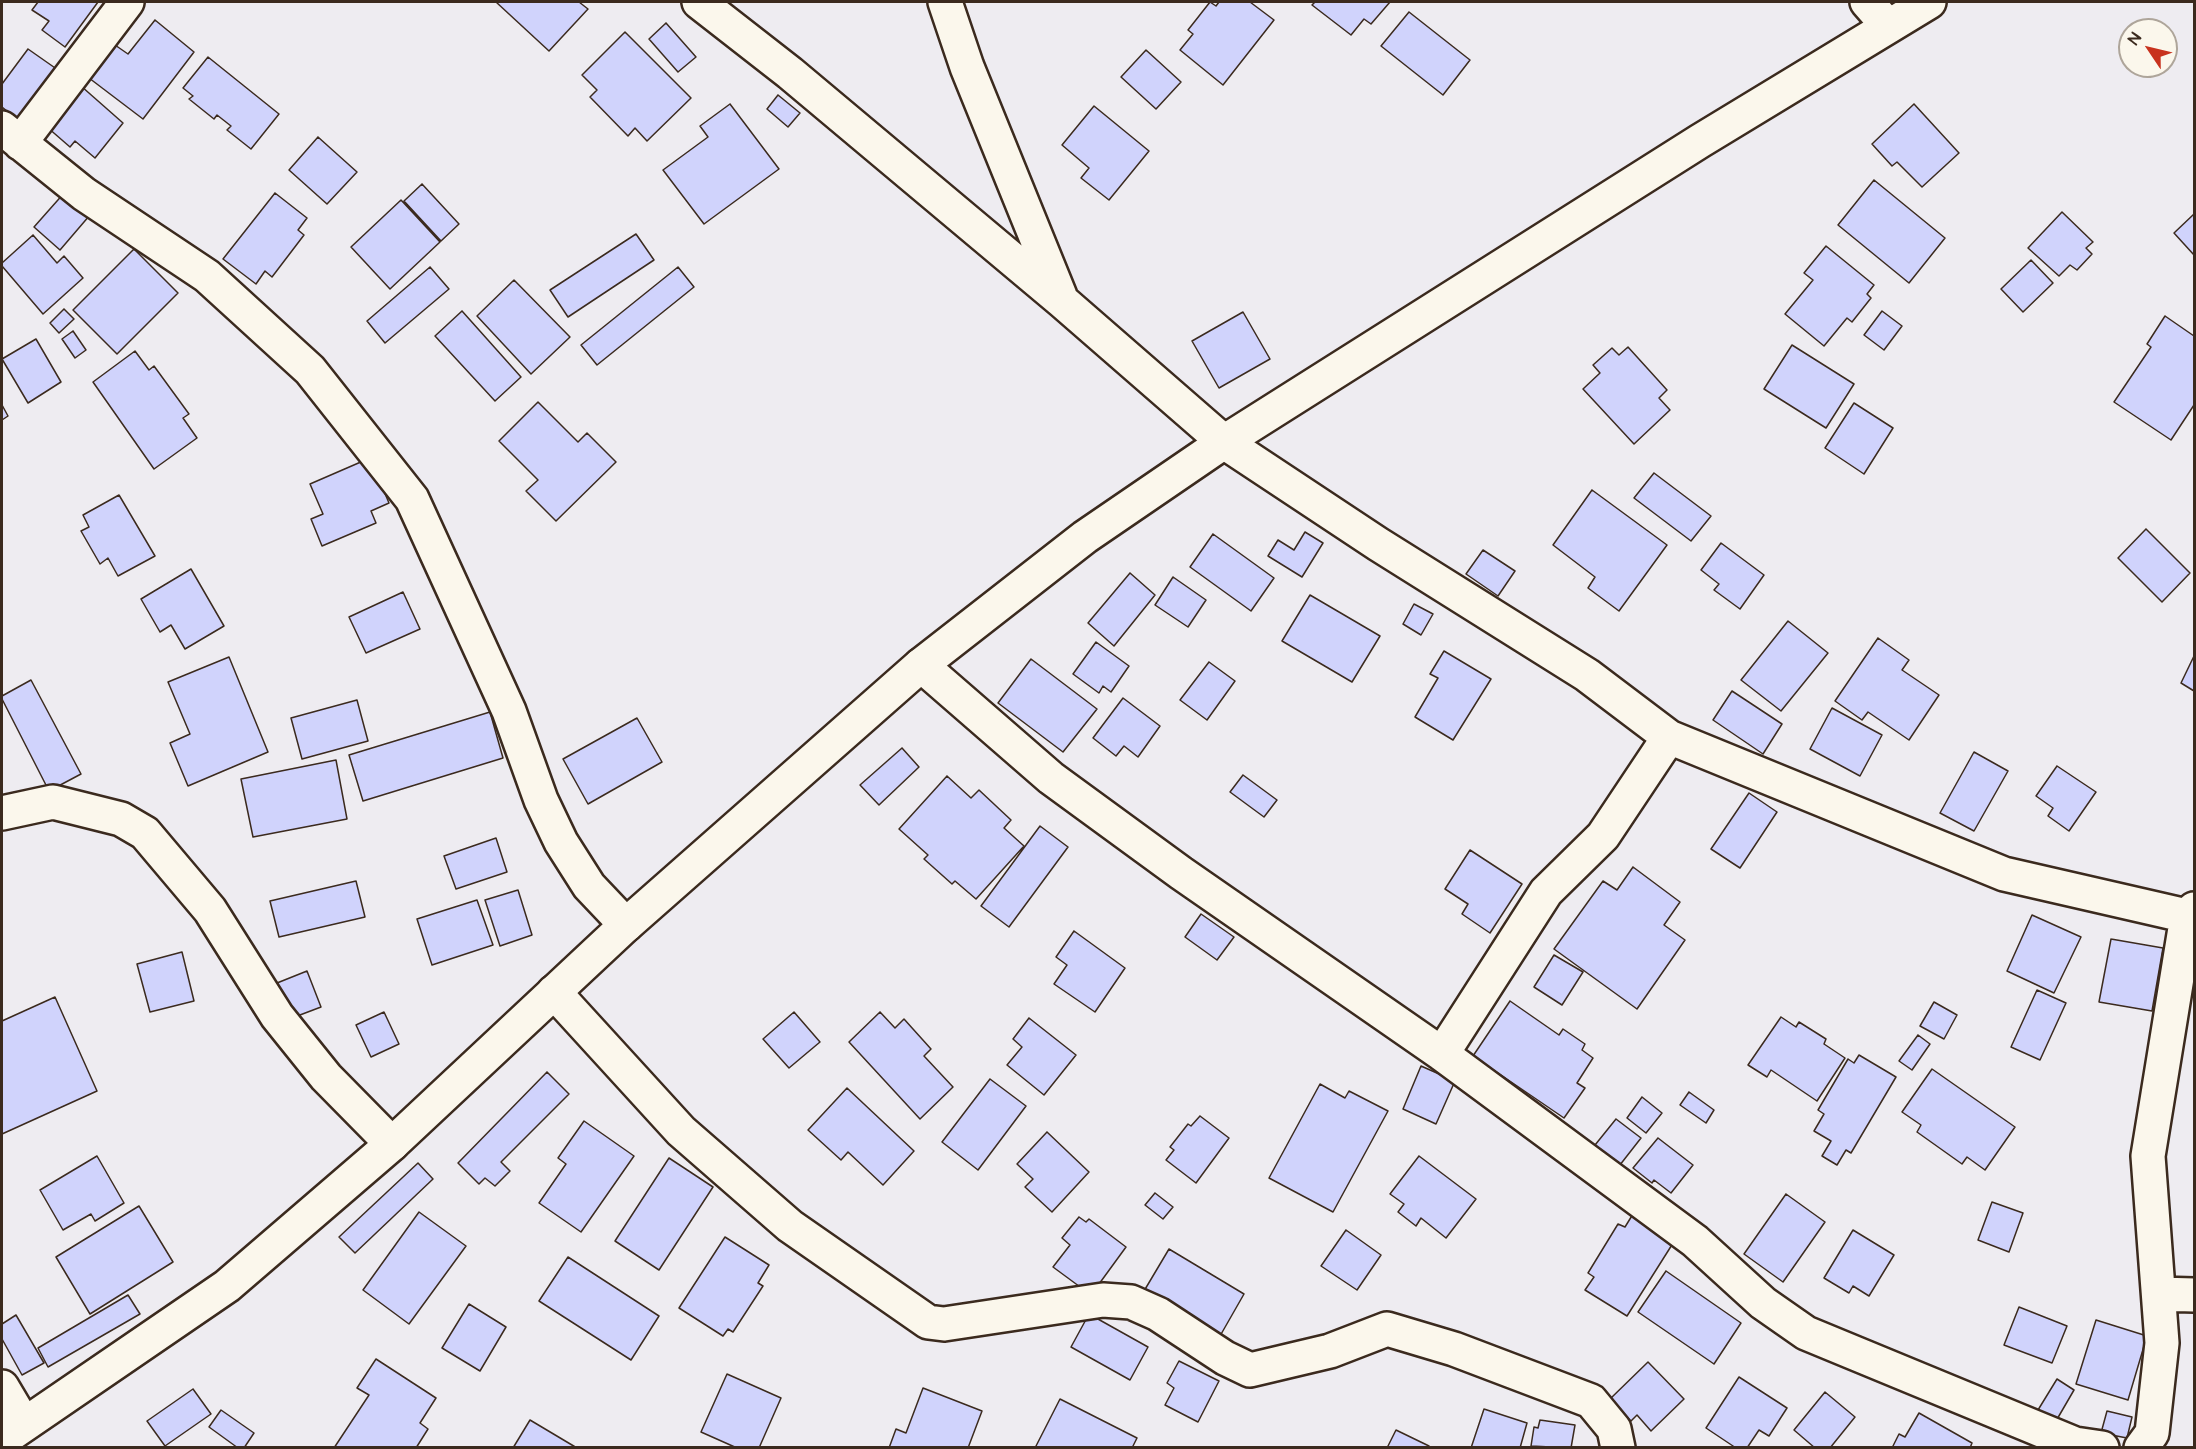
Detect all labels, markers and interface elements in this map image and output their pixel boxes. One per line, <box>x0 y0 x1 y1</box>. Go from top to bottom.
north arrow <box>2118 18 2178 78</box>
text: N <box>2123 28 2147 49</box>

